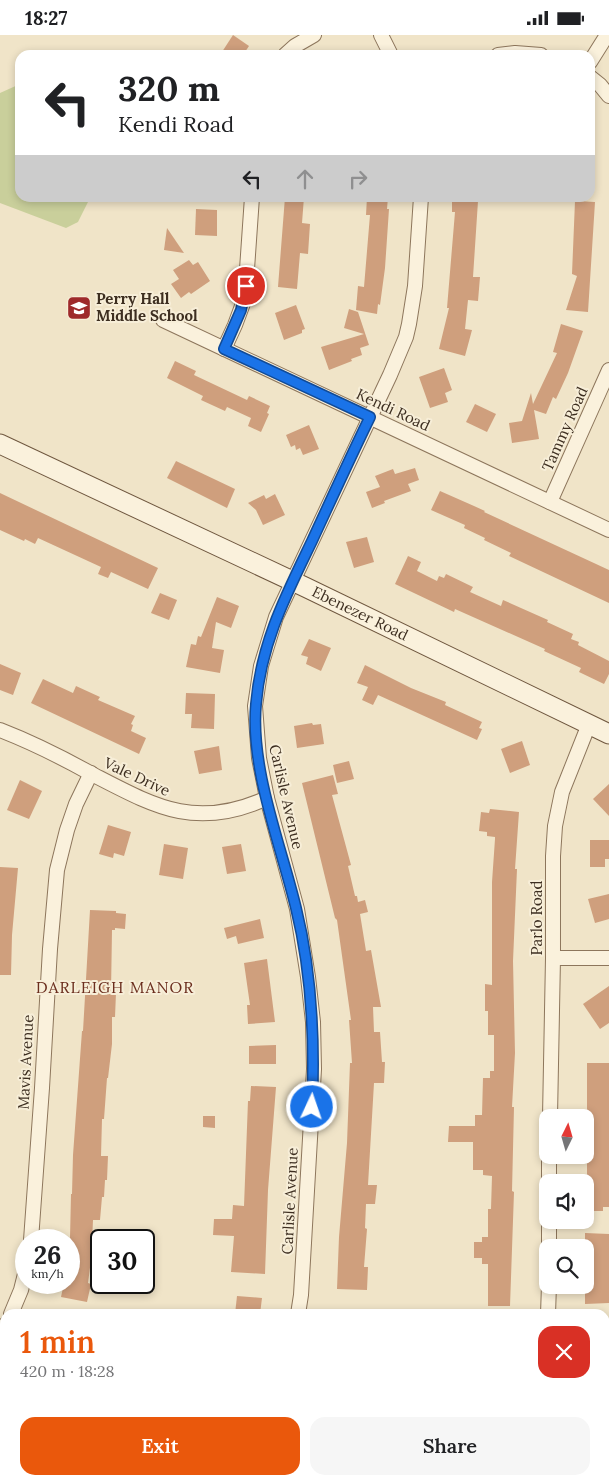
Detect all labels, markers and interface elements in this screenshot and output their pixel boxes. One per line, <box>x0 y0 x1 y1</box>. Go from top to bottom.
text: 18:27 <box>25 6 67 30</box>
text: 320 m <box>118 66 220 111</box>
icon: left <box>35 70 100 135</box>
text: Kendi Road <box>118 110 234 138</box>
icon: left <box>238 165 266 193</box>
icon: ahead <box>291 165 319 193</box>
icon: right <box>344 165 372 193</box>
pin <box>225 265 267 307</box>
icon: arrive <box>232 272 260 300</box>
place label: Perry Hall Middle School <box>96 289 198 325</box>
school or university icon: Perry Hall Middle School <box>66 295 92 321</box>
street label: Kendi Road <box>353 384 433 435</box>
street label: Tammy Road <box>537 384 592 474</box>
street label: Ebenezer Road <box>309 582 411 644</box>
street label: Carlisle Avenue <box>265 743 308 851</box>
street label: Vale Drive <box>100 753 173 800</box>
street label: Parlo Road <box>527 881 546 955</box>
district label: DARLEIGH MANOR <box>36 977 194 997</box>
street label: Mavis Avenue <box>14 1014 37 1110</box>
position arrow <box>285 1080 337 1132</box>
north arrow <box>539 1109 594 1164</box>
map controls <box>539 1109 594 1294</box>
street label: Carlisle Avenue <box>277 1147 302 1255</box>
button: sound <box>539 1174 594 1229</box>
speed limit sign: 30 <box>90 1229 155 1294</box>
text: 26 <box>34 1239 61 1271</box>
button: search <box>539 1239 594 1294</box>
text: km/h <box>31 1266 64 1281</box>
text: 1 min <box>20 1323 95 1361</box>
button: close <box>538 1326 590 1378</box>
text: 420 m · 18:28 <box>20 1361 115 1381</box>
button: Exit <box>20 1417 300 1475</box>
button: Share <box>310 1417 590 1475</box>

